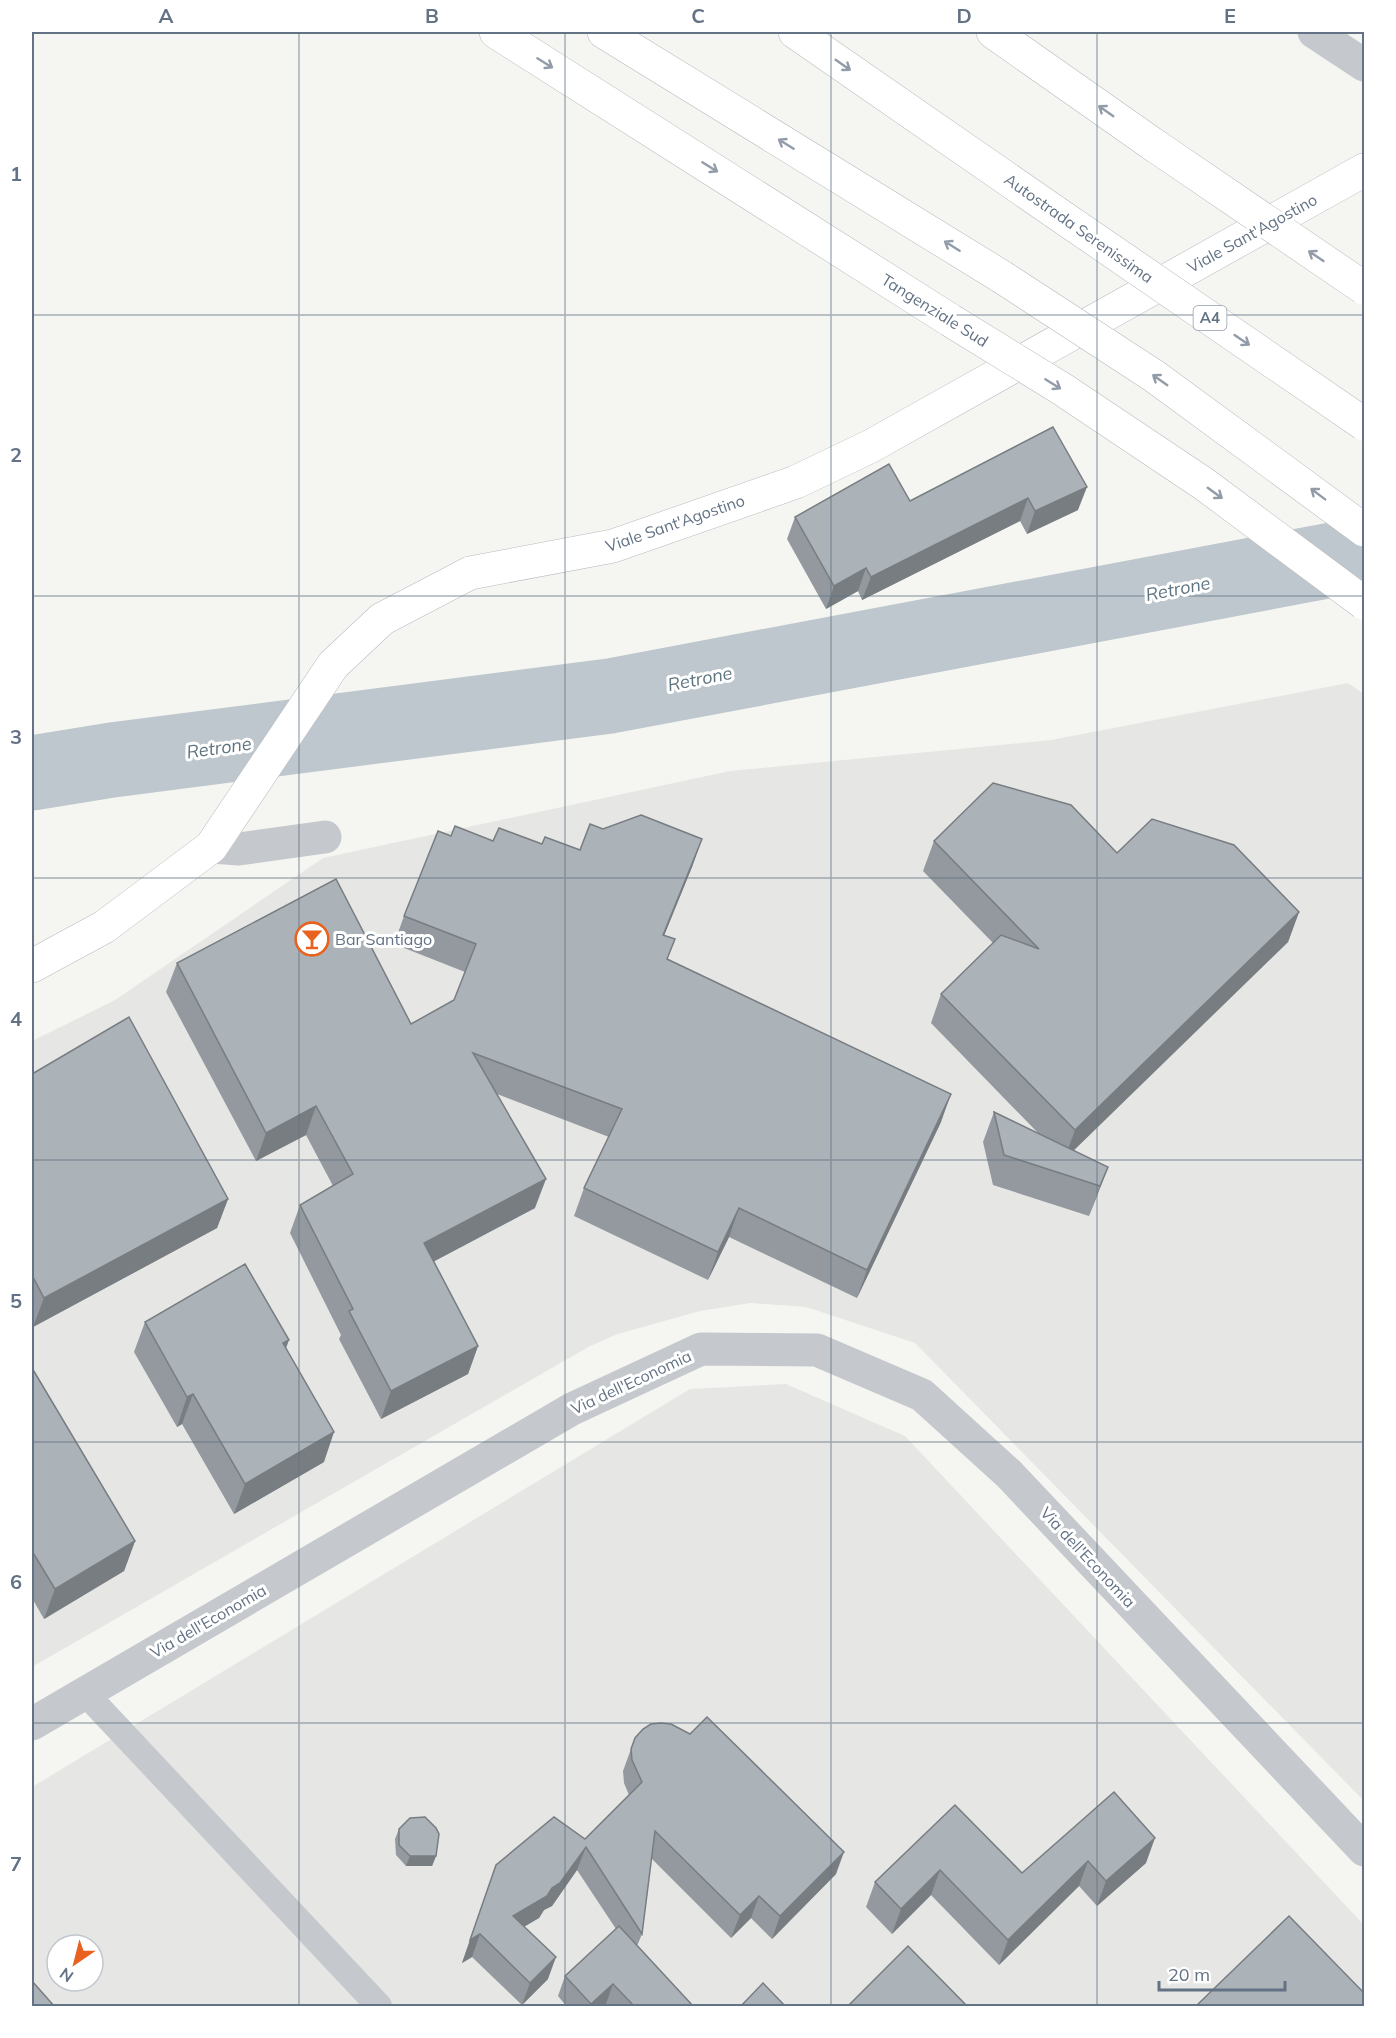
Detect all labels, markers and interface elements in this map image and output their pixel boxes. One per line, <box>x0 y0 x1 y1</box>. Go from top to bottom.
text: A <box>159 3 174 28</box>
text: B <box>425 3 439 28</box>
text: C <box>691 3 705 28</box>
text: D <box>956 3 972 28</box>
text: E <box>1224 3 1236 28</box>
one-way arrow <box>536 57 553 69</box>
one-way arrow <box>835 59 851 71</box>
one-way arrow <box>1098 105 1114 117</box>
one-way arrow <box>778 137 795 149</box>
text: 1 <box>10 161 22 186</box>
one-way arrow <box>701 161 718 173</box>
street label: Autostrada Serenissima <box>1001 169 1157 287</box>
street label: Viale Sant'Agostino <box>1183 189 1321 277</box>
one-way arrow <box>944 240 961 252</box>
one-way arrow <box>1308 249 1325 261</box>
street label: Tangenziale Sud <box>878 269 992 351</box>
road number: A4 <box>1194 306 1226 330</box>
one-way arrow <box>1233 334 1250 346</box>
one-way arrow <box>1152 374 1168 386</box>
one-way arrow <box>1044 378 1061 390</box>
text: 2 <box>10 442 22 467</box>
one-way arrow <box>1207 486 1223 499</box>
one-way arrow <box>1310 488 1326 501</box>
street label: Viale Sant'Agostino <box>603 490 747 556</box>
water label: Retrone <box>1144 571 1212 606</box>
water label: Retrone <box>666 661 734 696</box>
text: 3 <box>10 724 22 749</box>
water label: Retrone <box>185 732 253 763</box>
bar icon: Bar Santiago <box>294 921 330 957</box>
place label: Bar Santiago <box>335 929 432 949</box>
text: 4 <box>10 1006 22 1031</box>
text: 5 <box>10 1288 22 1313</box>
street label: Via dell'Economia <box>568 1345 694 1419</box>
street label: Via dell'Economia <box>1036 1502 1140 1612</box>
text: 6 <box>10 1569 22 1594</box>
street label: Via dell'Economia <box>147 1580 269 1662</box>
text: 7 <box>10 1851 22 1876</box>
north arrow <box>45 1933 105 1993</box>
scale bar <box>1159 1954 1285 1992</box>
text: 20 m <box>1168 1963 1210 1986</box>
text: N <box>56 1964 77 1987</box>

